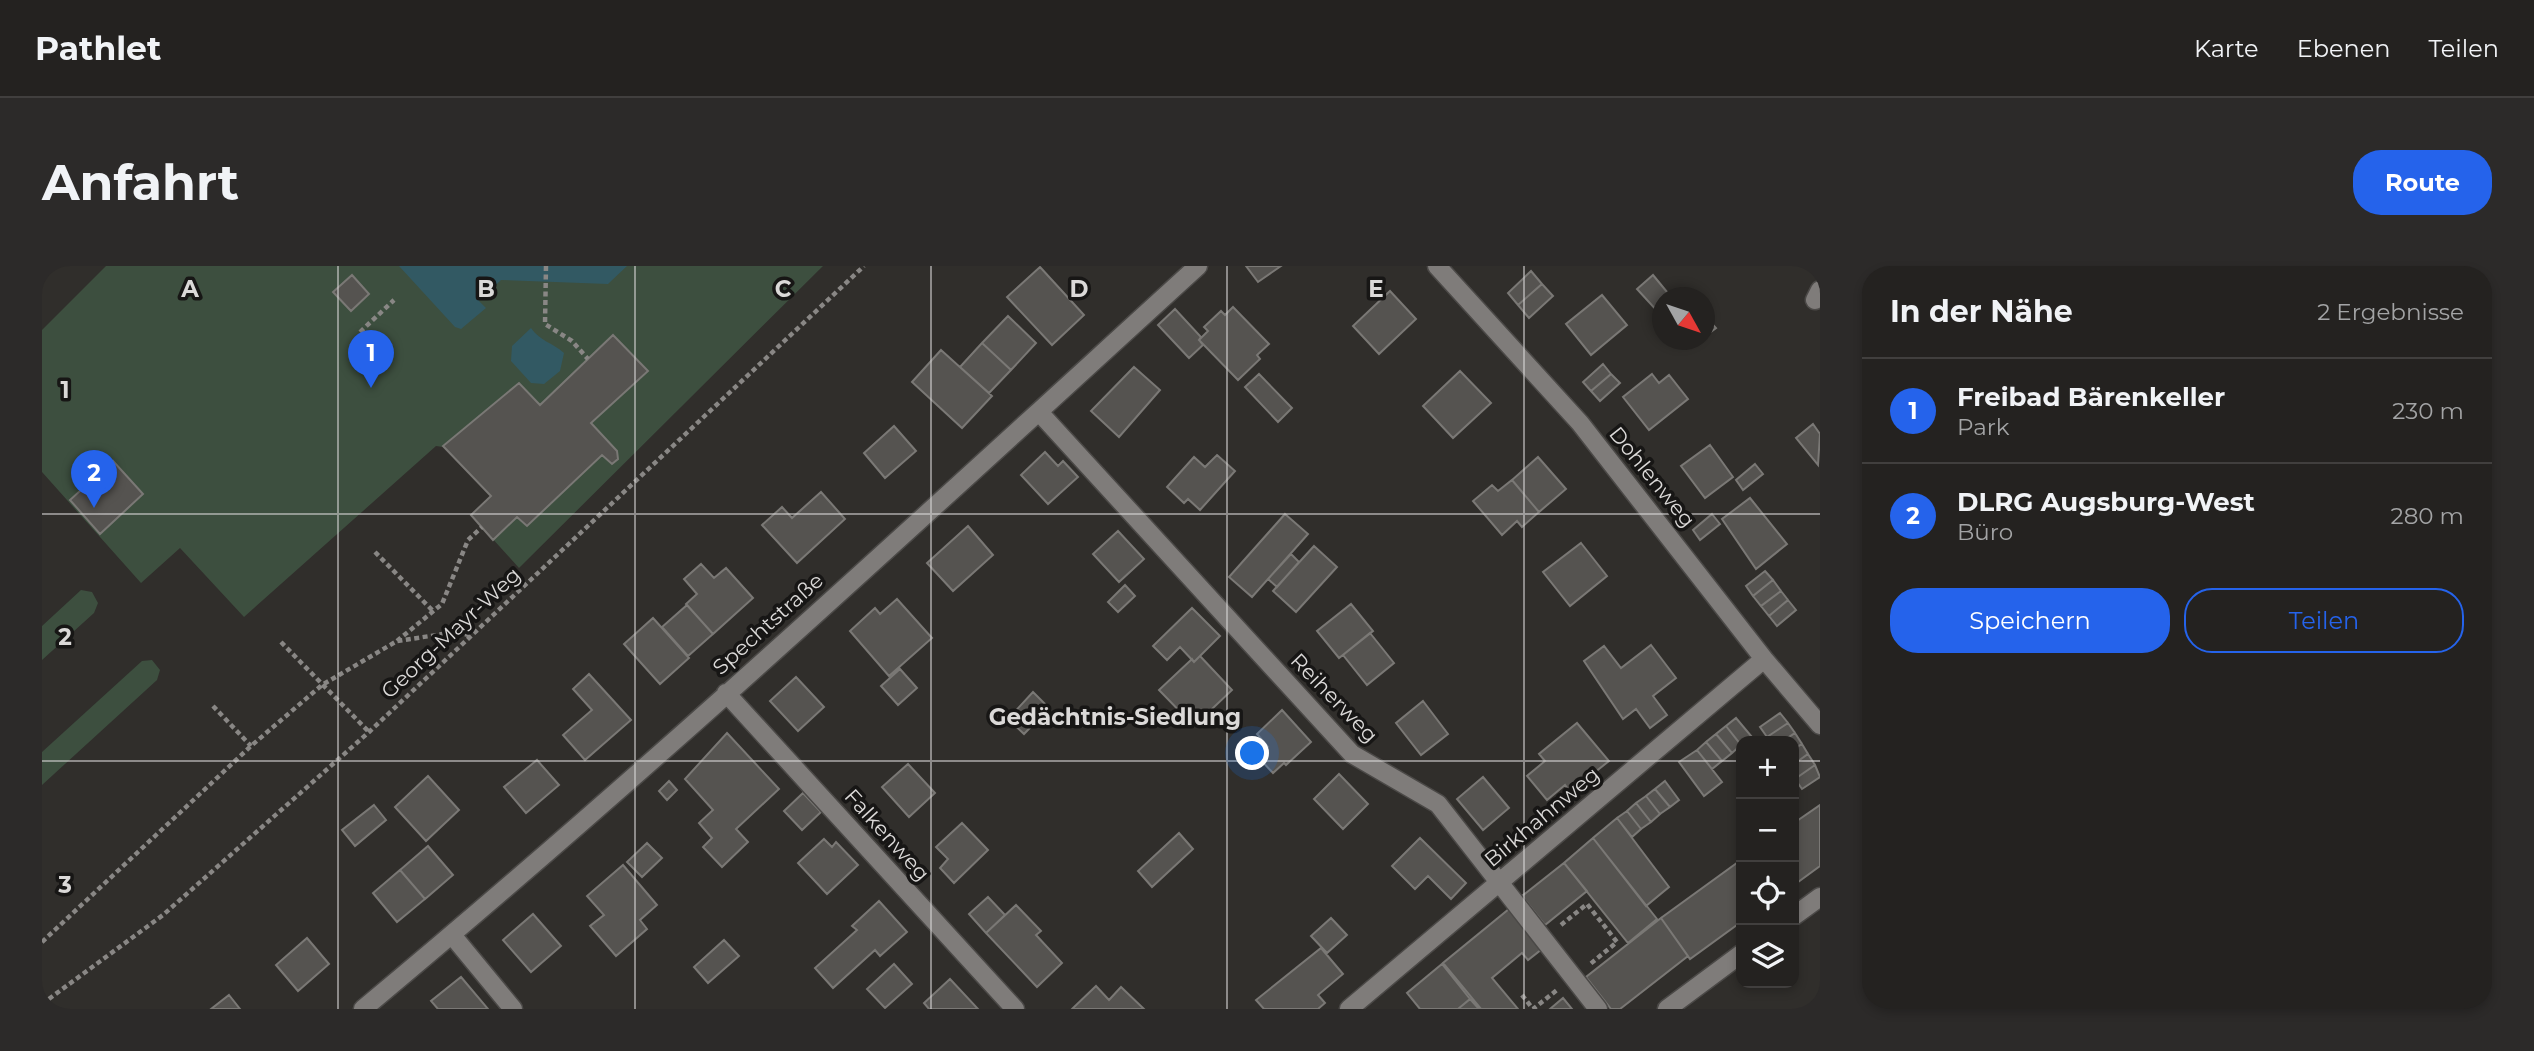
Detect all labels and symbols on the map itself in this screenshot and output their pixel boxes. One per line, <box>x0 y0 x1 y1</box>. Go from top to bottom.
text: A <box>180 275 199 303</box>
text: B <box>477 275 495 303</box>
text: C <box>775 275 792 303</box>
text: D <box>1070 275 1089 303</box>
text: E <box>1368 275 1384 303</box>
north arrow <box>1652 287 1715 350</box>
pin: 1 <box>348 330 394 388</box>
text: 1 <box>60 376 70 404</box>
street label: Dohlenweg <box>1604 421 1701 532</box>
pin: 2 <box>71 450 117 508</box>
street label: Georg-Mayr-Weg <box>376 562 525 704</box>
street label: Spechtstraße <box>707 568 828 680</box>
text: 2 <box>58 623 72 651</box>
street label: Reiherweg <box>1286 648 1383 747</box>
district label: Gedächtnis-Siedlung <box>989 703 1241 731</box>
your location <box>1235 736 1269 770</box>
street label: Birkhahnweg <box>1479 761 1604 872</box>
street label: Falkenweg <box>840 784 935 886</box>
text: 3 <box>57 871 72 899</box>

